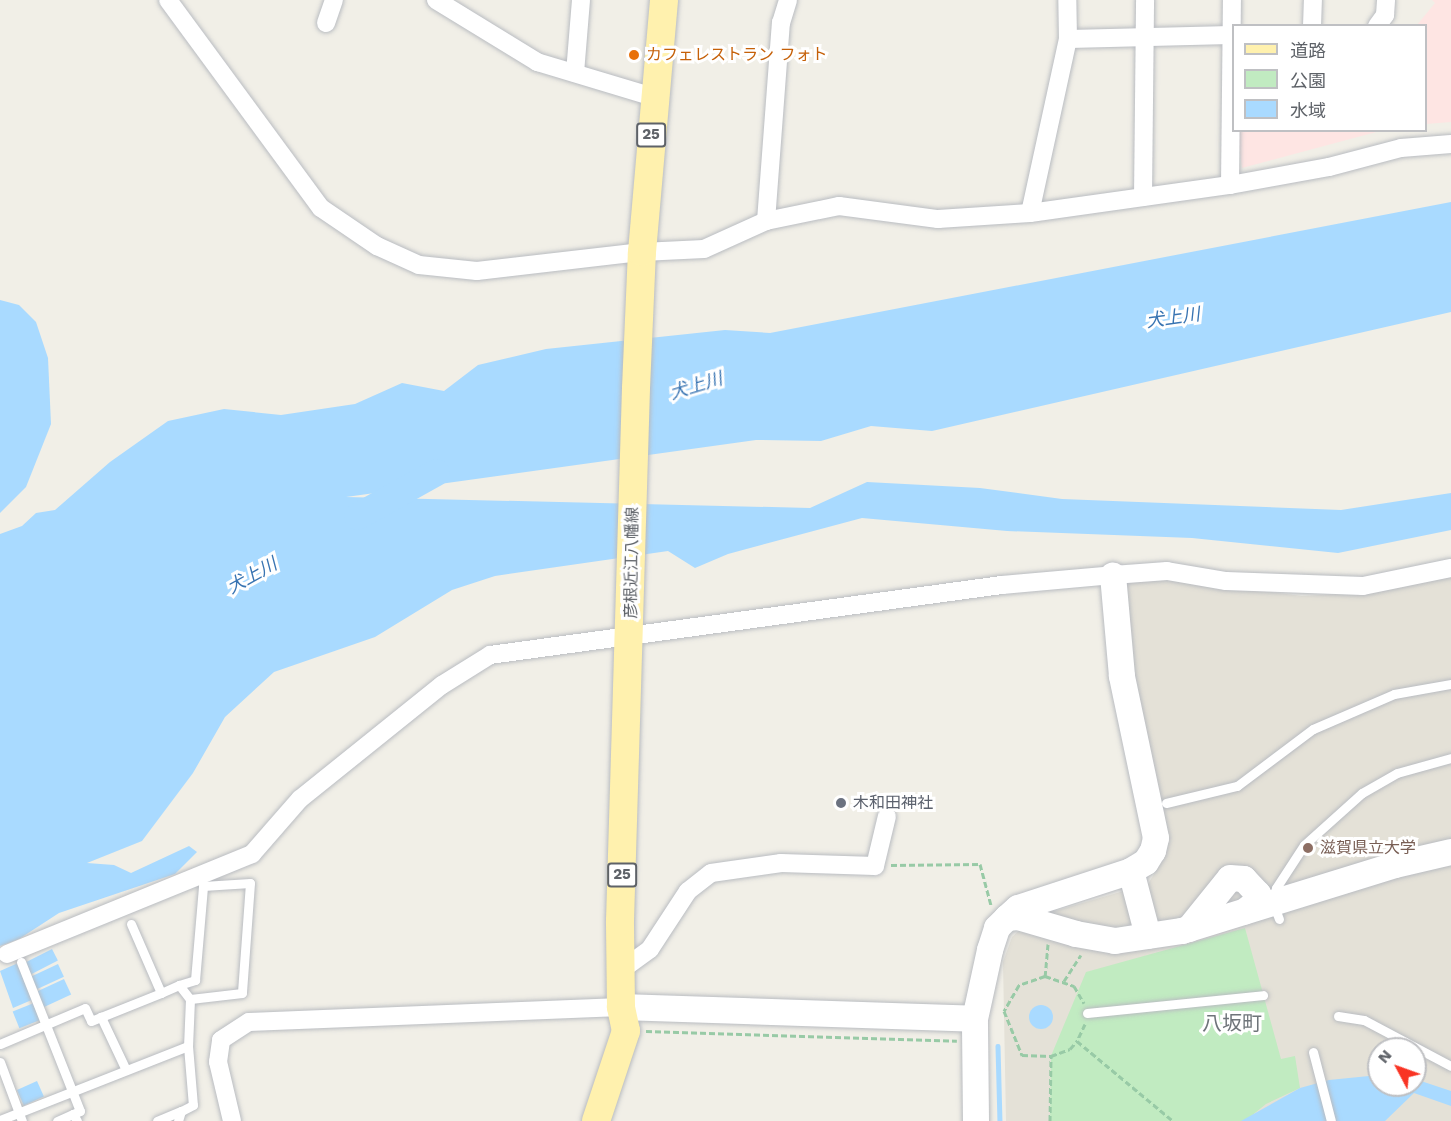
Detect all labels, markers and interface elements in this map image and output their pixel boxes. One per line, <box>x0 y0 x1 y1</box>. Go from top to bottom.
legend <box>1232 24 1427 132</box>
text: 道路 <box>1290 40 1326 61</box>
place label: カフェレストラン フォト <box>646 45 827 65</box>
marker: カフェレストラン フォト <box>627 48 641 62</box>
text: 公園 <box>1290 70 1326 91</box>
text: 水域 <box>1290 100 1326 121</box>
road number: 25 <box>636 123 666 147</box>
water label: 犬上川 <box>1145 304 1201 332</box>
water label: 犬上川 <box>667 368 725 404</box>
street label: 彦根近江八幡線 <box>621 507 643 619</box>
water label: 犬上川 <box>223 553 281 599</box>
place label: 木和田神社 <box>853 793 933 813</box>
marker: 木和田神社 <box>834 796 848 810</box>
place label: 滋賀県立大学 <box>1320 838 1416 858</box>
marker: 滋賀県立大学 <box>1301 841 1315 855</box>
road number: 25 <box>607 863 637 887</box>
district label: 八坂町 <box>1202 1011 1262 1035</box>
north arrow <box>1367 1037 1427 1097</box>
text: N <box>1373 1045 1396 1067</box>

